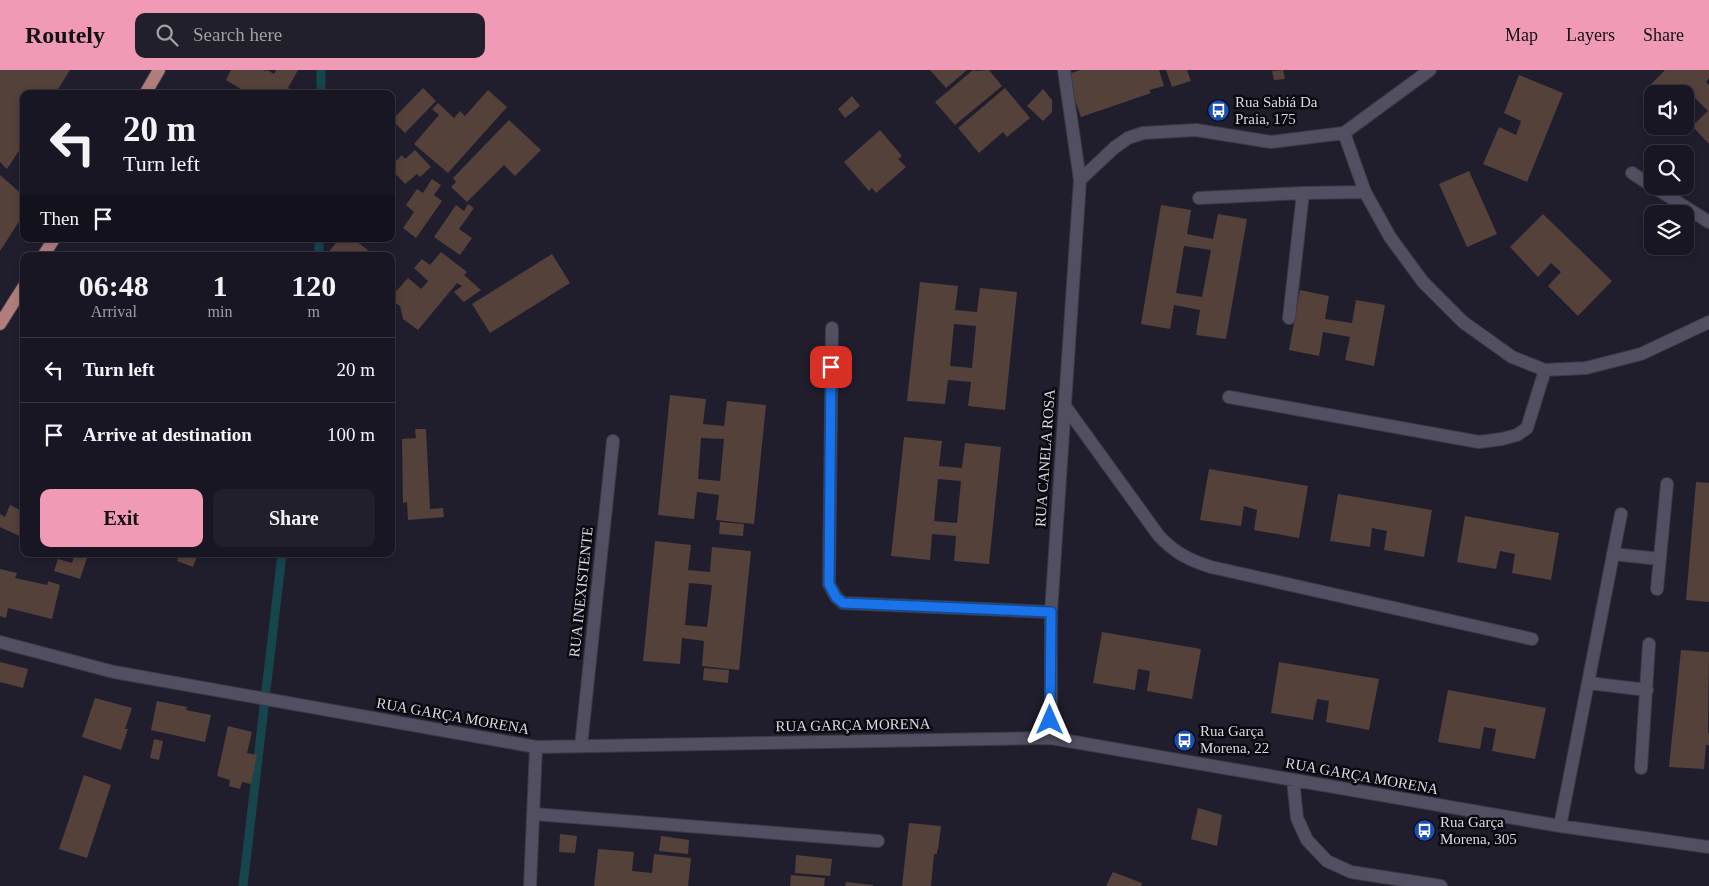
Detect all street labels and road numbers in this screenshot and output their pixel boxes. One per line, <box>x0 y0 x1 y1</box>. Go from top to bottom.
street label: RUA CANELA ROSA <box>1032 388 1058 528</box>
street label: RUA INEXISTENTE <box>566 526 596 658</box>
street label: RUA GARÇA MORENA <box>375 695 531 737</box>
street label: RUA GARÇA MORENA <box>775 716 931 734</box>
street label: RUA GARÇA MORENA <box>1284 755 1440 797</box>

